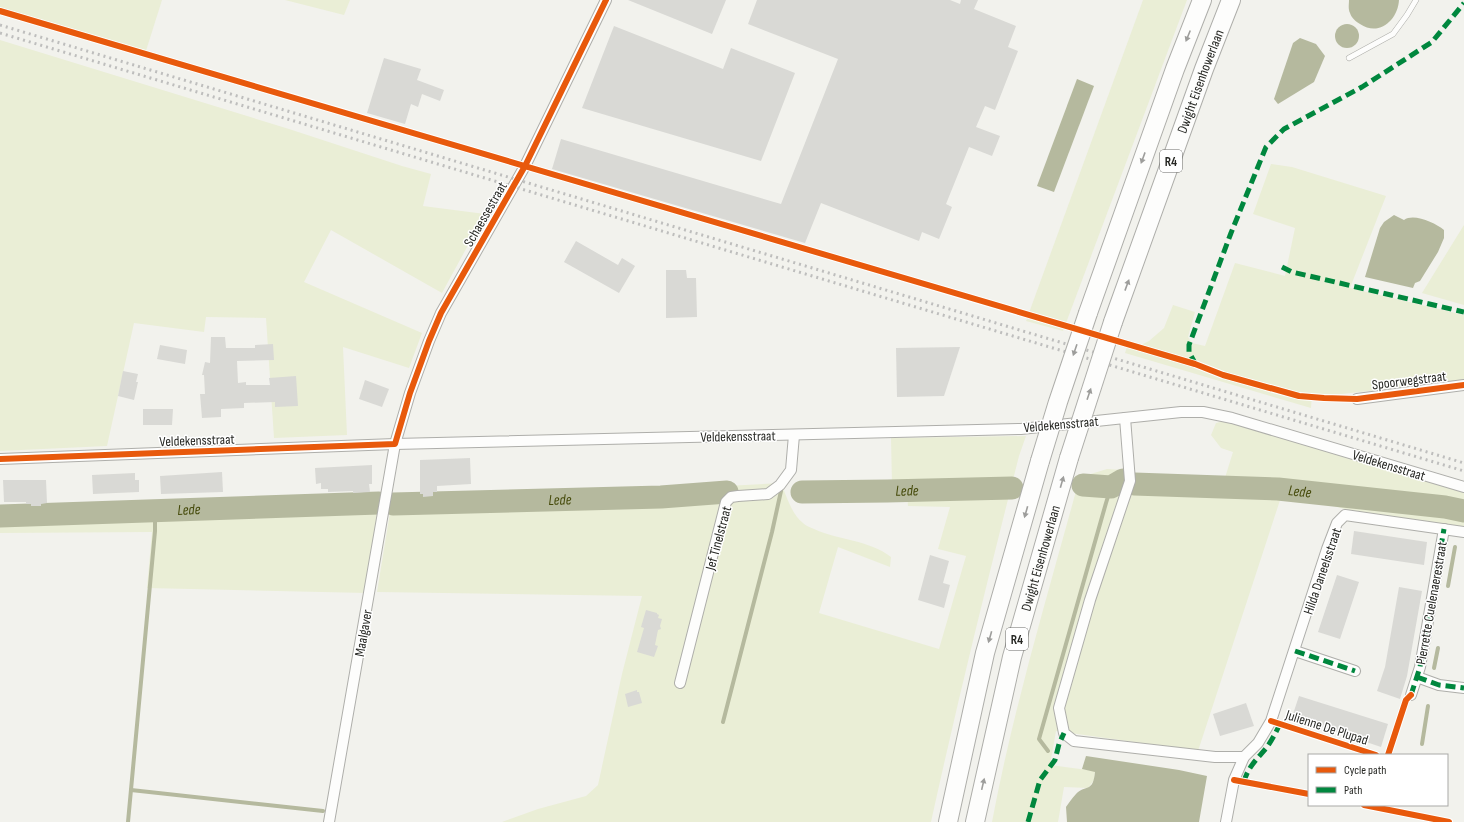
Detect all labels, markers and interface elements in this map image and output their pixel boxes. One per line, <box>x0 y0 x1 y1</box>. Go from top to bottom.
street label: Dwight Eisenhowerlaan <box>1174 27 1228 136</box>
one-way arrow <box>1184 31 1190 43</box>
road number: R4 <box>1160 150 1182 172</box>
one-way arrow <box>1140 153 1146 165</box>
street label: Schaessestraat <box>460 179 511 250</box>
one-way arrow <box>1124 279 1130 291</box>
one-way arrow <box>1072 345 1078 357</box>
street label: Spoorwegstraat <box>1371 368 1447 393</box>
one-way arrow <box>1086 388 1092 400</box>
street label: Veldekensstraat <box>1023 413 1099 436</box>
street label: Veldekensstraat <box>700 427 776 446</box>
street label: Veldekensstraat <box>159 431 235 450</box>
street label: Veldekensstraat <box>1350 446 1427 485</box>
one-way arrow <box>1059 476 1065 488</box>
water label: Lede <box>895 481 919 501</box>
water label: Lede <box>1287 481 1312 503</box>
water label: Lede <box>548 490 572 510</box>
water label: Lede <box>177 500 201 520</box>
street label: Dwight Eisenhowerlaan <box>1018 503 1064 613</box>
street label: Jef Tinelstraat <box>702 504 735 573</box>
one-way arrow <box>1023 506 1029 518</box>
street label: Hilda Daneelsstraat <box>1300 525 1345 617</box>
street label: Pierrette Cuelenaerestraat <box>1412 540 1451 666</box>
street label: Maalgaver <box>351 608 376 658</box>
road number: R4 <box>1006 628 1028 650</box>
one-way arrow <box>987 631 993 643</box>
street label: Julienne De Plupad <box>1282 706 1370 749</box>
legend <box>1308 754 1448 806</box>
text: Cycle path <box>1344 763 1386 778</box>
one-way arrow <box>980 778 986 790</box>
text: Path <box>1344 783 1362 798</box>

